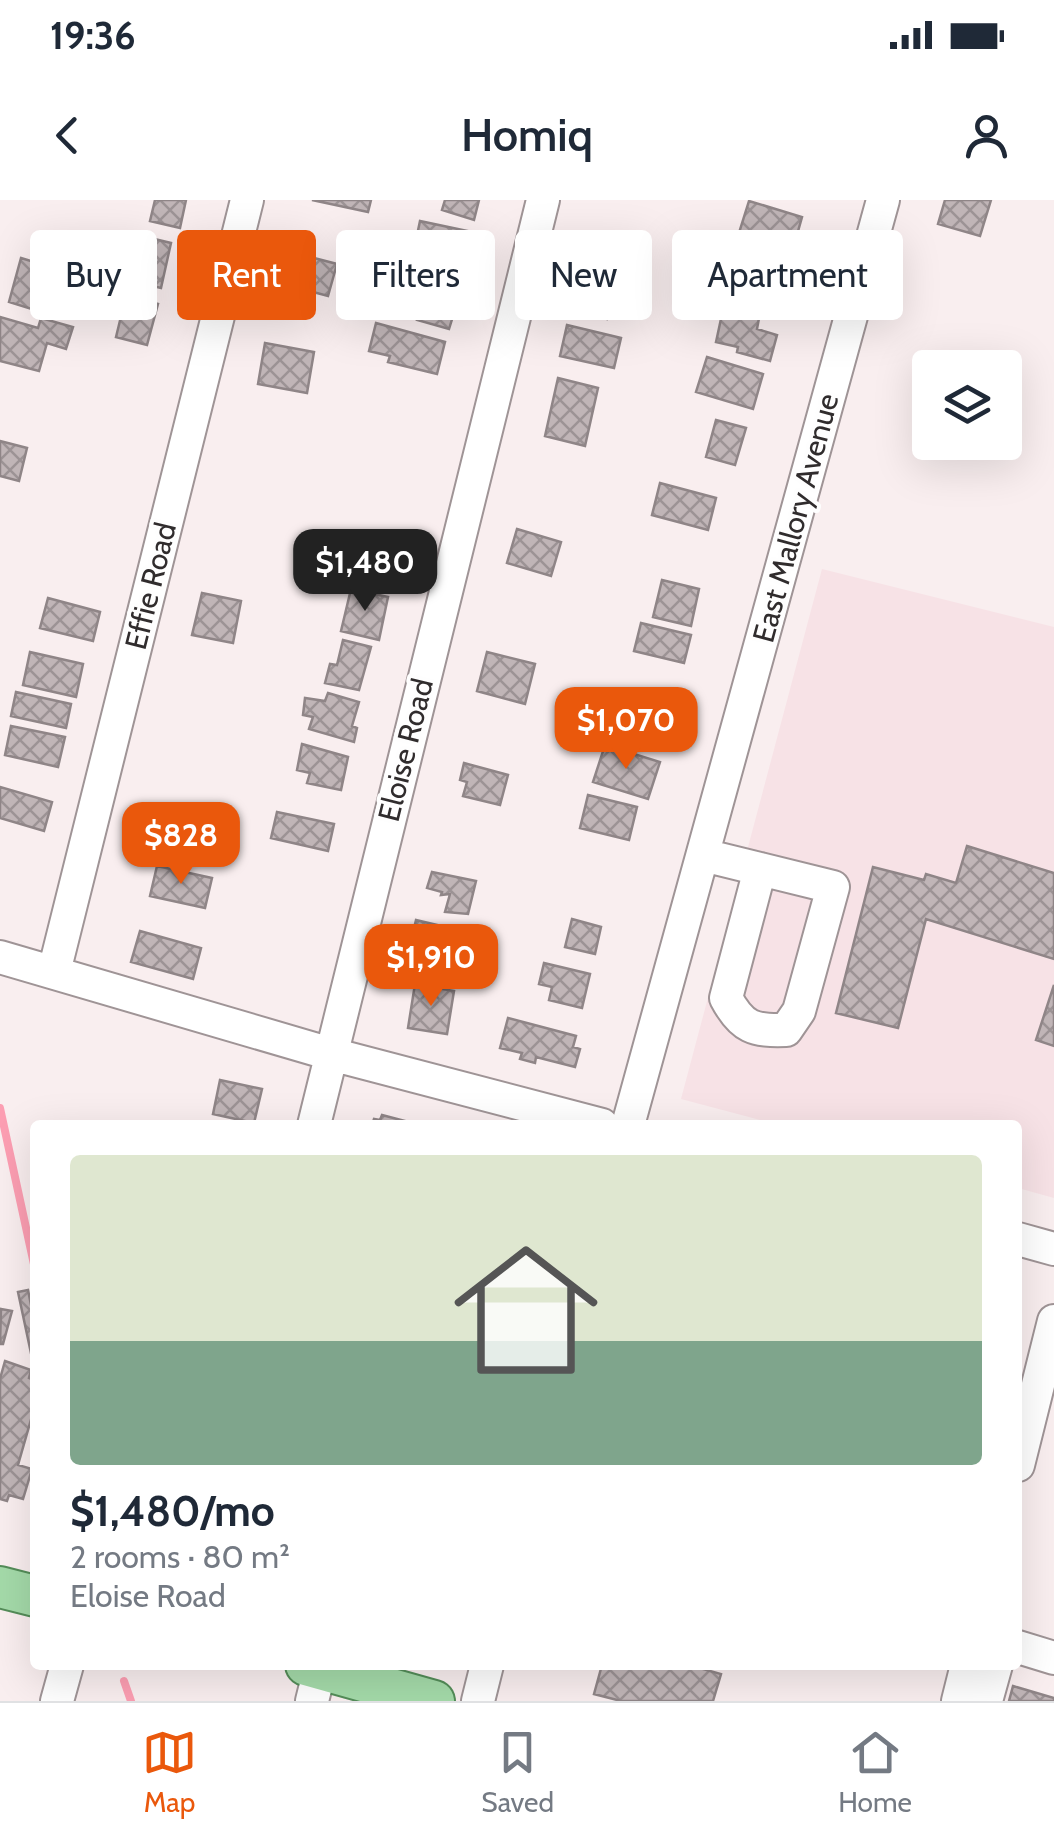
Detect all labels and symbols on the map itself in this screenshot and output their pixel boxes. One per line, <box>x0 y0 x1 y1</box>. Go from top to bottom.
street label: East Mallory Avenue <box>745 389 847 646</box>
street label: Effie Road <box>117 519 184 653</box>
pin: $1,480 <box>284 529 446 614</box>
street label: Eloise Road <box>370 675 441 825</box>
pin: $1,070 <box>545 687 707 772</box>
pin: $828 <box>122 802 240 887</box>
pin: $1,910 <box>350 924 512 1009</box>

